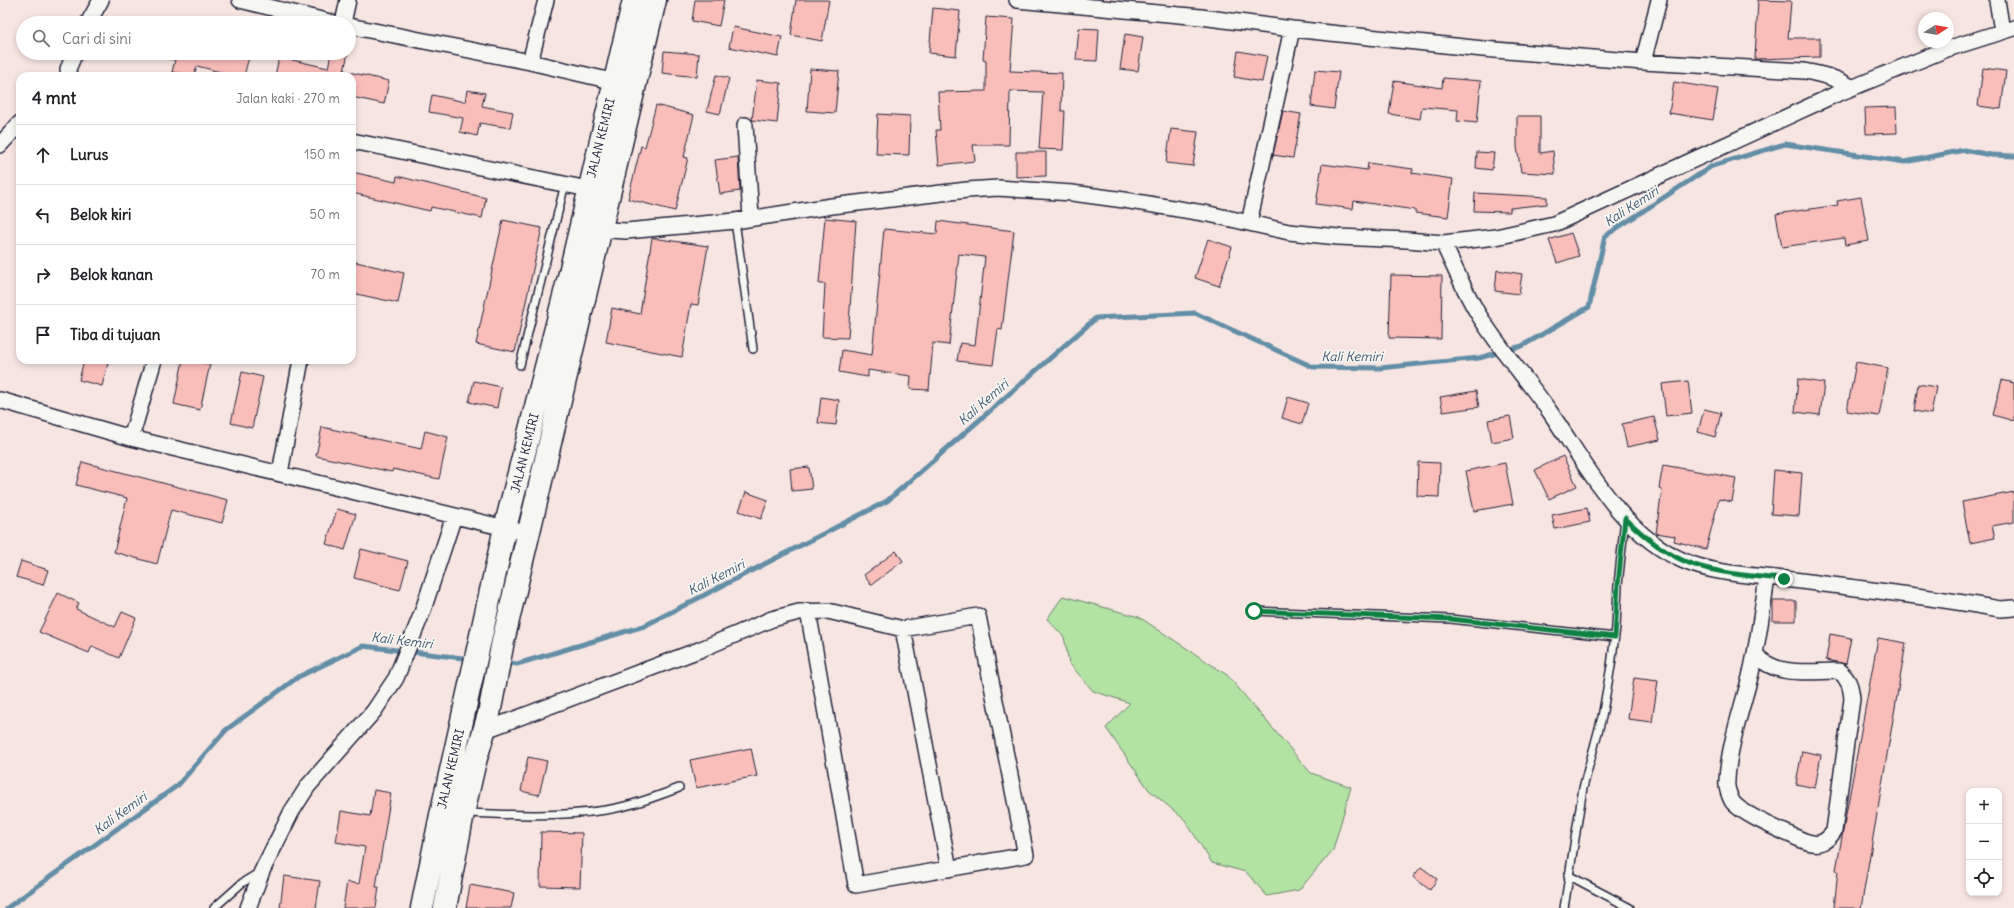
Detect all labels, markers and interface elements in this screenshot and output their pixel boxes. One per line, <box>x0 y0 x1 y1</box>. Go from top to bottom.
north arrow <box>1918 12 1954 48</box>
search box <box>16 16 356 60</box>
icon: search <box>30 27 52 49</box>
text: Cari di sini <box>62 29 131 48</box>
text: 4 mnt <box>32 87 76 109</box>
text: Jalan kaki · 270 m <box>236 90 340 107</box>
street label: JALAN KEMIRI <box>583 97 618 179</box>
icon: ahead <box>32 144 54 166</box>
text: Lurus <box>70 145 108 164</box>
text: 150 m <box>304 146 340 163</box>
water label: Kali Kemiri <box>1601 181 1663 230</box>
icon: left <box>32 204 54 226</box>
text: Belok kiri <box>70 205 131 224</box>
text: 50 m <box>309 206 340 223</box>
icon: right <box>32 264 54 286</box>
text: Belok kanan <box>70 265 153 284</box>
text: 70 m <box>311 266 340 283</box>
icon: arrive <box>32 324 54 346</box>
text: Tiba di tujuan <box>70 325 160 344</box>
water label: Kali Kemiri <box>1321 348 1385 365</box>
water label: Kali Kemiri <box>955 374 1014 429</box>
street label: JALAN KEMIRI <box>507 412 542 494</box>
water label: Kali Kemiri <box>685 555 749 599</box>
route end <box>1775 570 1793 588</box>
route start <box>1245 602 1263 620</box>
water label: Kali Kemiri <box>370 628 436 653</box>
street label: JALAN KEMIRI <box>434 727 467 810</box>
water label: Kali Kemiri <box>90 787 152 838</box>
map controls <box>1966 788 2002 896</box>
button: + <box>1966 788 2002 824</box>
button: − <box>1966 824 2002 860</box>
button: locate <box>1966 860 2002 896</box>

